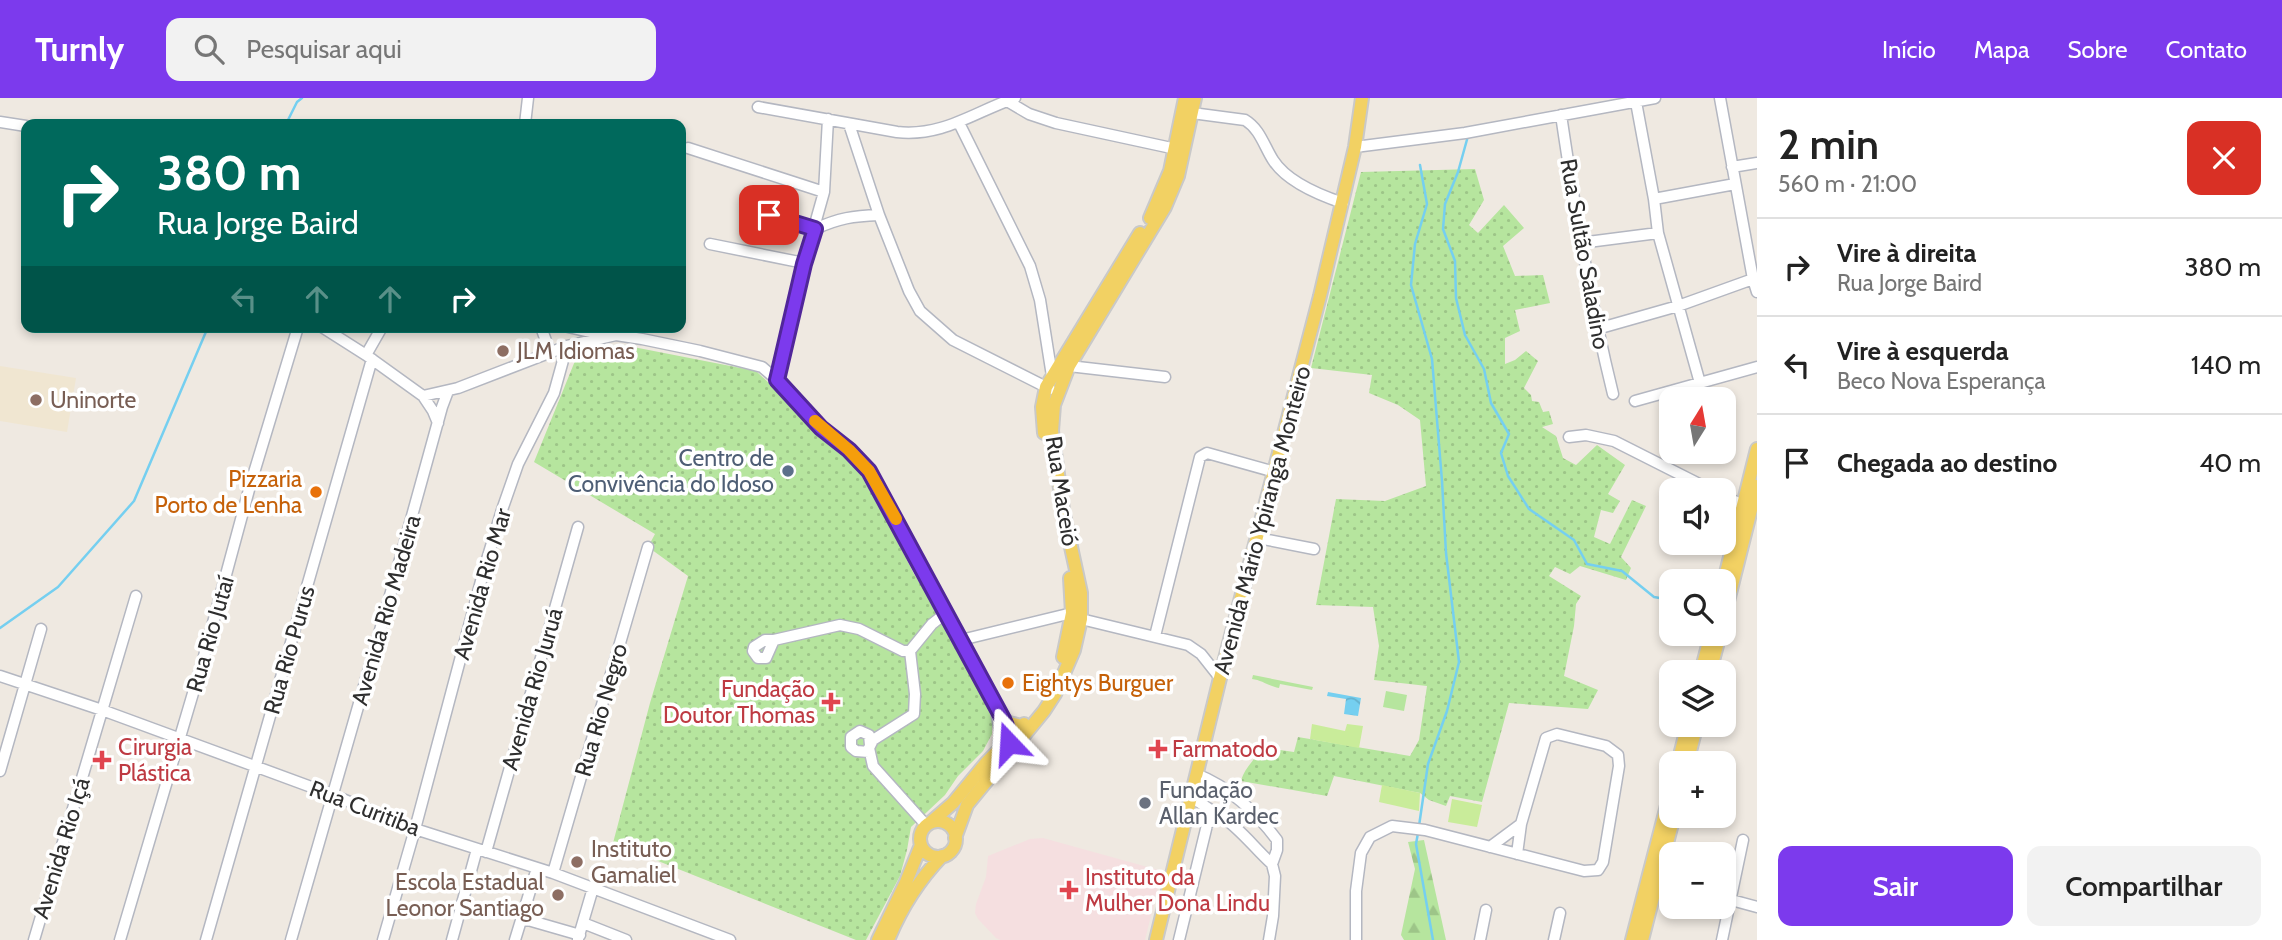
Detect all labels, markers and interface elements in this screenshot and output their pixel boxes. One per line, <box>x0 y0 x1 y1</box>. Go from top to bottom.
search box <box>166 18 656 81</box>
text: Turnly <box>35 29 124 69</box>
icon: search <box>190 30 228 68</box>
text: Pesquisar aqui <box>246 33 402 65</box>
text: Início <box>1882 35 1936 64</box>
text: Mapa <box>1974 35 2029 64</box>
text: Sobre <box>2067 35 2128 64</box>
text: Contato <box>2166 35 2247 64</box>
text: 2 min <box>1778 118 1879 170</box>
button: close <box>2187 121 2261 195</box>
text: 380 m <box>157 143 301 202</box>
icon: right <box>42 147 133 238</box>
street label: Rua Sultão Saladino <box>1554 156 1616 352</box>
text: 560 m · 21:00 <box>1778 170 1917 198</box>
pin <box>739 185 799 245</box>
icon: arrive <box>750 196 788 234</box>
text: Rua Jorge Baird <box>157 203 359 242</box>
text: Vire à direita <box>1837 237 1977 269</box>
icon: right <box>1778 248 1816 286</box>
text: 380 m <box>2184 251 2261 283</box>
text: Rua Jorge Baird <box>1837 269 1982 297</box>
icon: left <box>225 280 263 318</box>
icon: ahead <box>298 280 336 318</box>
icon: ahead <box>371 280 409 318</box>
icon: right <box>444 280 482 318</box>
text: Vire à esquerda <box>1837 335 2009 367</box>
place label: JLM Idiomas <box>516 337 635 365</box>
marker: JLM Idiomas <box>495 343 511 359</box>
icon: left <box>1778 346 1816 384</box>
text: 140 m <box>2191 349 2261 381</box>
street label: Avenida Mário Ypiranga Monteiro <box>1207 363 1317 677</box>
text: Beco Nova Esperança <box>1837 367 2046 395</box>
place label: Uninorte <box>50 386 136 414</box>
north arrow <box>1659 387 1736 464</box>
map controls <box>1659 387 1736 919</box>
marker: Uninorte <box>28 392 44 408</box>
street label: Rua Maceió <box>1039 434 1085 548</box>
place label: Centro de Convivência do Idoso <box>568 444 774 498</box>
icon: arrive <box>1778 444 1816 482</box>
text: Chegada ao destino <box>1837 447 2057 479</box>
text: 40 m <box>2199 447 2261 479</box>
marker: Centro de Convivência do Idoso <box>780 463 796 479</box>
place label: Pizzaria Porto de Lenha <box>155 465 302 519</box>
button: sound <box>1659 478 1736 555</box>
marker: Pizzaria Porto de Lenha <box>308 484 324 500</box>
street label: Avenida Rio Mar <box>447 504 517 663</box>
street label: Avenida Rio Madeira <box>345 512 427 708</box>
button: search <box>1659 569 1736 646</box>
street label: Rua Rio Jutaí <box>180 573 240 695</box>
street label: Rua Rio Purus <box>257 583 321 717</box>
street label: Avenida Rio Juruá <box>495 605 569 773</box>
street label: Rua Rio Negro <box>569 640 633 780</box>
button: layers <box>1659 660 1736 737</box>
place label: Eightys Burguer <box>1022 669 1174 697</box>
place label: Fundação Doutor Thomas <box>663 675 815 729</box>
marker: Eightys Burguer <box>1000 675 1016 691</box>
marker: Fundação Doutor Thomas <box>821 692 841 712</box>
position arrow <box>972 706 1046 780</box>
place label: Cirurgia Plástica <box>118 733 192 787</box>
place label: Farmatodo <box>1172 735 1278 763</box>
marker: Farmatodo <box>1150 741 1166 757</box>
marker: Cirurgia Plástica <box>92 750 112 770</box>
button: + <box>1659 751 1736 828</box>
street label: Avenida Rio Içá <box>26 774 96 922</box>
street label: Rua Curitiba <box>306 774 424 842</box>
place label: Fundação Allan Kardec <box>1159 776 1279 830</box>
marker: Fundação Allan Kardec <box>1137 795 1153 811</box>
place label: Instituto Gamaliel <box>591 835 677 889</box>
button: − <box>1659 842 1736 919</box>
button: Sair <box>1778 846 2013 926</box>
button: Compartilhar <box>2027 846 2261 926</box>
marker: Instituto Gamaliel <box>569 854 585 870</box>
place label: Instituto da Mulher Dona Lindu <box>1085 863 1270 917</box>
place label: Escola Estadual Leonor Santiago <box>385 868 545 922</box>
marker: Instituto da Mulher Dona Lindu <box>1059 880 1079 900</box>
marker: Escola Estadual Leonor Santiago <box>550 887 566 903</box>

